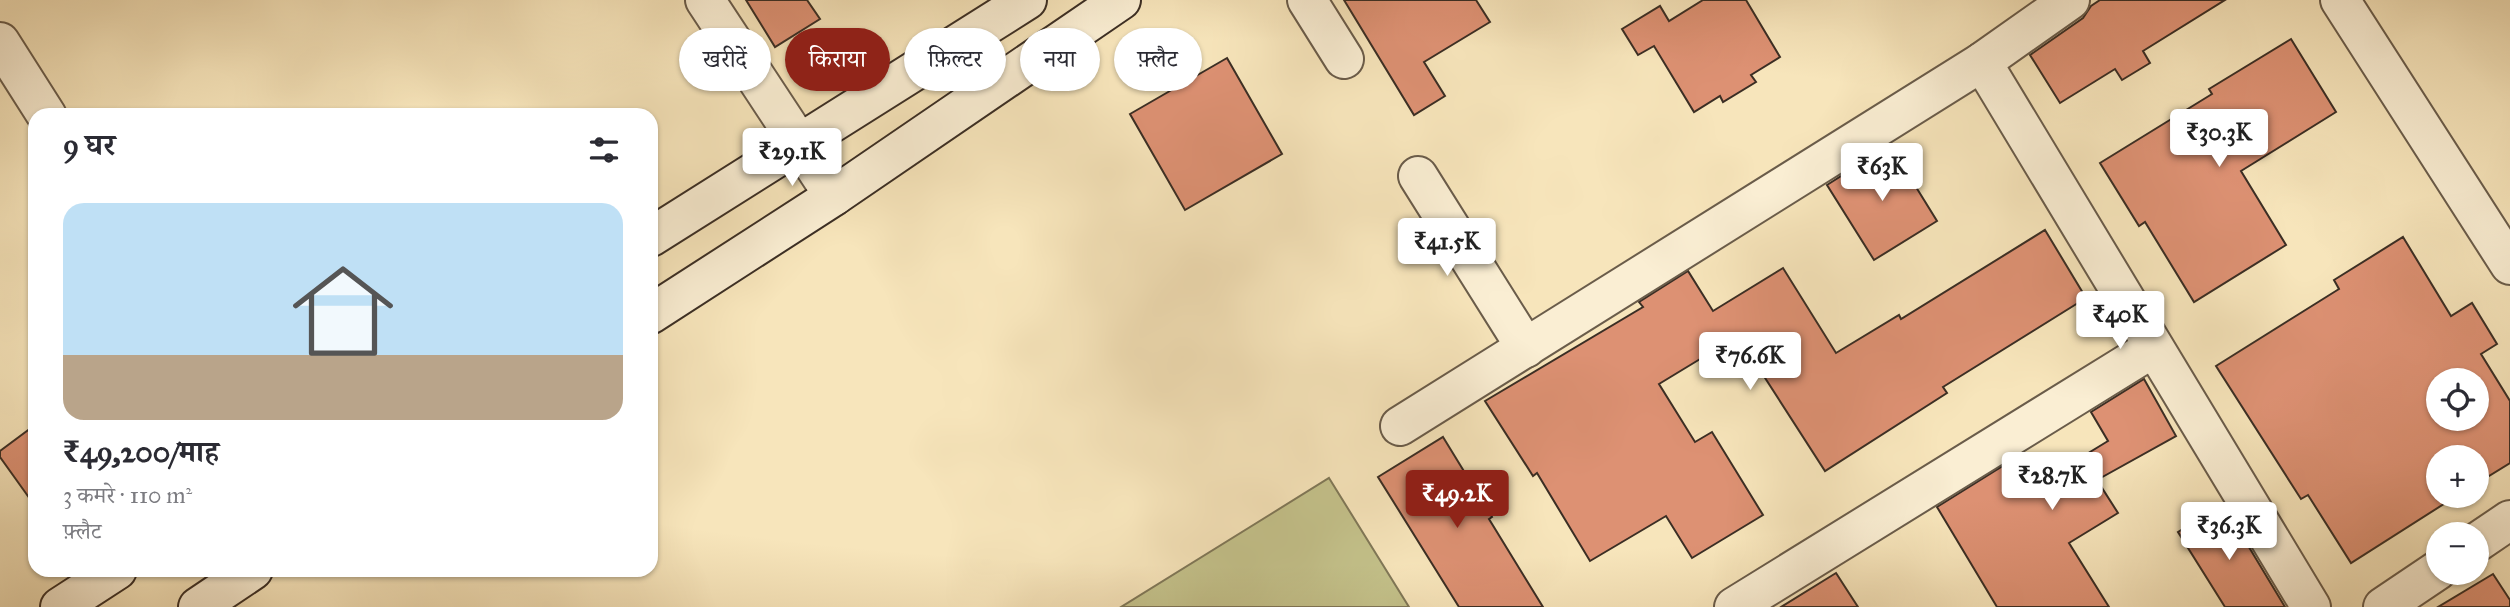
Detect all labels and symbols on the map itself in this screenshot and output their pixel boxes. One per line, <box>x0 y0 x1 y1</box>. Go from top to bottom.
pin: ₹30.3K <box>2162 110 2276 169</box>
pin: ₹29.1K <box>735 128 849 188</box>
pin: ₹63K <box>1841 144 1923 203</box>
pin: ₹41.5K <box>1390 218 1504 278</box>
pin: ₹40K <box>2079 292 2161 351</box>
pin: ₹76.6K <box>1693 332 1807 392</box>
pin: ₹28.7K <box>1995 452 2109 512</box>
pin: ₹49.2K <box>1400 470 1514 530</box>
pin: ₹36.3K <box>2172 503 2286 562</box>

